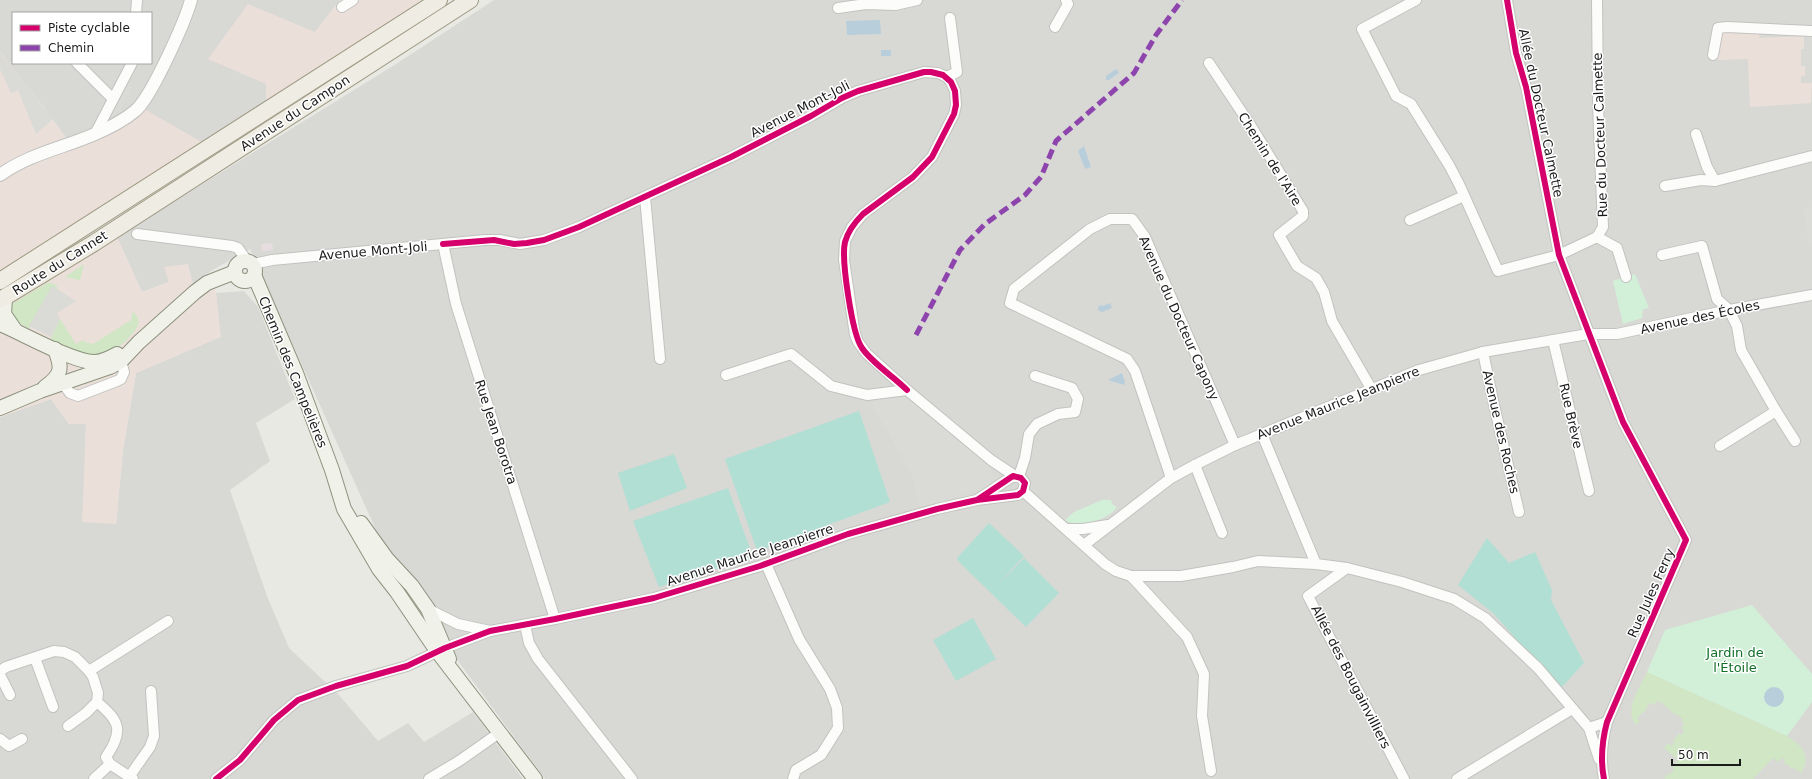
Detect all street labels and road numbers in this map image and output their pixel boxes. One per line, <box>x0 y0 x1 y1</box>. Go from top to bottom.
street label: Allée du Docteur Calmette <box>1516 27 1566 199</box>
street label: Rue du Docteur Calmette <box>1590 52 1610 218</box>
street label: Avenue du Campon <box>238 72 352 154</box>
street label: Avenue Mont-Joli <box>748 77 852 141</box>
street label: Chemin de l'Aire <box>1235 110 1305 208</box>
street label: Route du Cannet <box>10 228 110 298</box>
street label: Avenue du Docteur Capony <box>1136 234 1222 403</box>
street label: Avenue Mont-Joli <box>318 239 428 263</box>
street label: Chemin des Campelières <box>256 294 330 450</box>
street label: Avenue des Écoles <box>1639 297 1761 337</box>
street label: Avenue Maurice Jeanpierre <box>1254 363 1422 443</box>
street label: Avenue des Roches <box>1480 369 1523 495</box>
street label: Rue Jean Borotra <box>472 378 520 486</box>
street label: Rue Brève <box>1556 382 1586 450</box>
street label: Avenue Maurice Jeanpierre <box>665 521 835 589</box>
street label: Rue Jules Ferry <box>1625 546 1678 640</box>
street label: Allée des Bougainvilliers <box>1308 603 1394 751</box>

